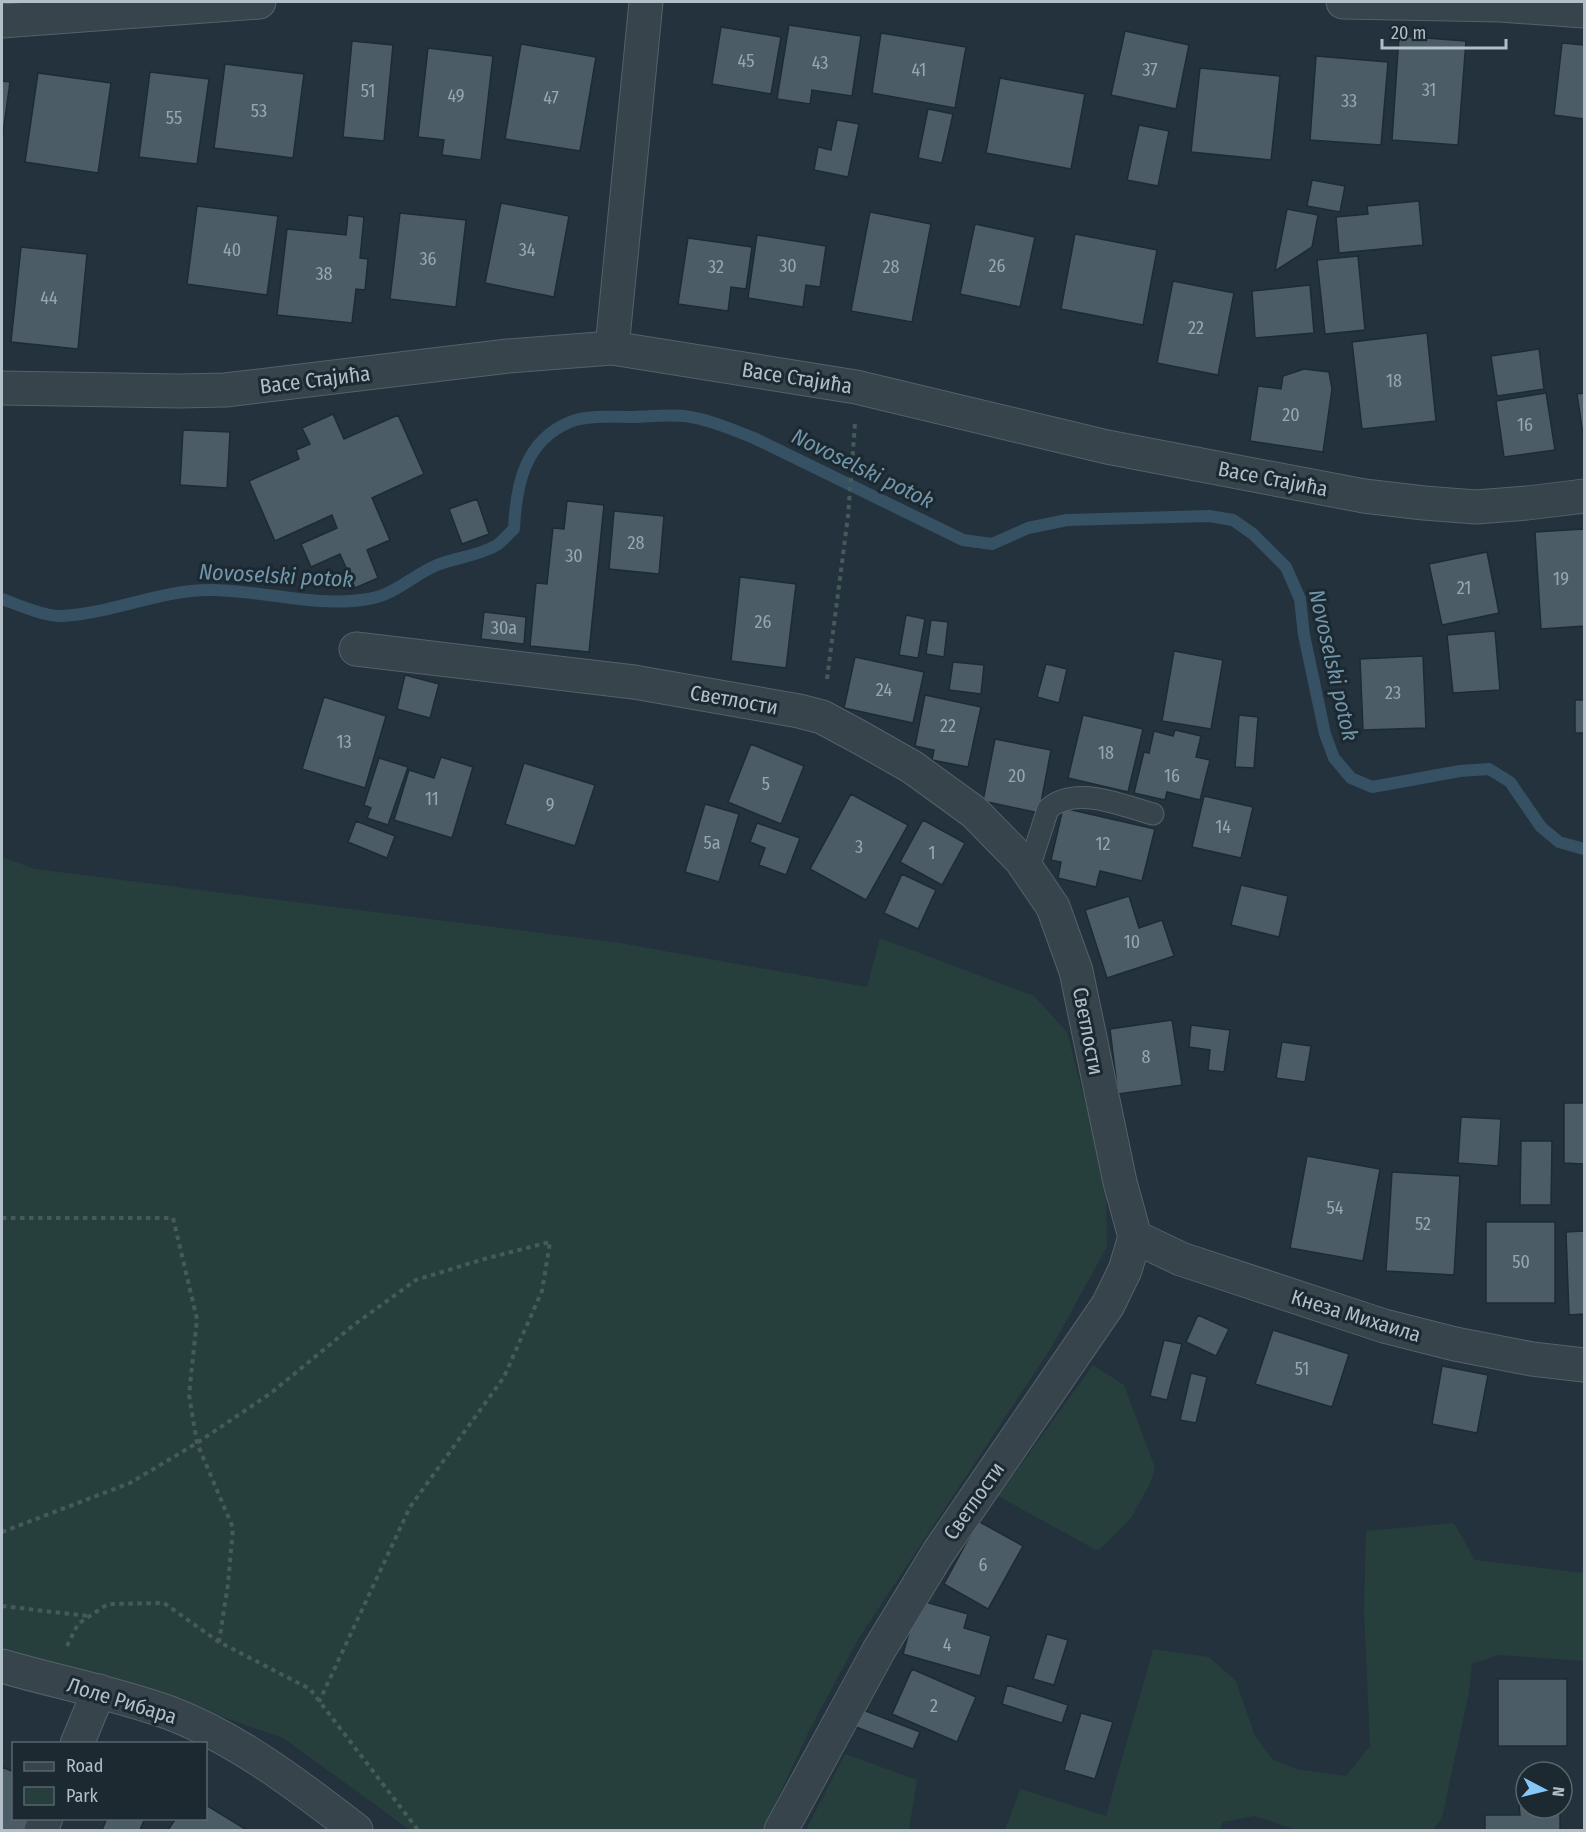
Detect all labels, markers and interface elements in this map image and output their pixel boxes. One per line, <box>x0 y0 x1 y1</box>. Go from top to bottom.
scale bar <box>1382 12 1506 50</box>
text: 20 m <box>1391 22 1426 44</box>
house number: 45 <box>738 50 754 72</box>
house number: 43 <box>812 52 828 74</box>
house number: 41 <box>912 59 926 81</box>
house number: 37 <box>1142 59 1158 81</box>
house number: 31 <box>1422 79 1436 101</box>
house number: 51 <box>361 80 375 102</box>
house number: 49 <box>447 85 465 107</box>
house number: 47 <box>543 87 559 109</box>
house number: 33 <box>1341 90 1357 112</box>
house number: 53 <box>251 100 267 122</box>
house number: 55 <box>166 107 182 129</box>
house number: 40 <box>223 239 241 261</box>
house number: 34 <box>519 239 536 261</box>
house number: 36 <box>419 248 437 270</box>
house number: 30 <box>779 255 797 277</box>
house number: 26 <box>989 255 1006 277</box>
house number: 32 <box>708 256 724 278</box>
house number: 28 <box>883 256 899 278</box>
house number: 38 <box>315 263 333 285</box>
house number: 44 <box>40 287 58 309</box>
house number: 22 <box>1188 317 1204 339</box>
street label: Васе Стајића <box>740 356 854 400</box>
street label: Васе Стајића <box>258 360 372 400</box>
house number: 18 <box>1386 370 1402 392</box>
house number: 20 <box>1282 404 1300 426</box>
house number: 16 <box>1517 414 1533 436</box>
water label: Novoselski potok <box>787 422 938 515</box>
street label: Васе Стајића <box>1216 456 1330 502</box>
house number: 28 <box>628 532 644 554</box>
house number: 30 <box>565 545 583 567</box>
water label: Novoselski potok <box>198 558 354 593</box>
house number: 19 <box>1553 568 1569 590</box>
house number: 21 <box>1457 577 1471 599</box>
water label: Novoselski potok <box>1303 587 1364 744</box>
house number: 26 <box>755 611 772 633</box>
house number: 30a <box>491 617 517 639</box>
street label: Светлости <box>688 679 780 721</box>
house number: 24 <box>876 679 892 701</box>
house number: 23 <box>1385 682 1401 704</box>
house number: 22 <box>940 715 956 737</box>
house number: 13 <box>336 731 352 753</box>
house number: 18 <box>1098 742 1114 764</box>
house number: 20 <box>1008 765 1026 787</box>
house number: 16 <box>1164 765 1180 787</box>
house number: 5 <box>762 773 770 795</box>
house number: 11 <box>425 788 439 810</box>
house number: 9 <box>546 794 554 816</box>
house number: 14 <box>1215 816 1231 838</box>
house number: 5a <box>703 832 721 854</box>
house number: 12 <box>1096 833 1111 855</box>
house number: 3 <box>855 836 863 858</box>
house number: 1 <box>928 842 936 864</box>
house number: 10 <box>1124 931 1140 953</box>
street label: Светлости <box>1067 985 1109 1077</box>
house number: 8 <box>1142 1046 1151 1068</box>
house number: 54 <box>1327 1197 1344 1219</box>
house number: 52 <box>1415 1213 1431 1235</box>
house number: 50 <box>1512 1251 1530 1273</box>
street label: Кнеза Михаила <box>1288 1284 1424 1348</box>
house number: 51 <box>1295 1358 1309 1380</box>
street label: Светлости <box>938 1457 1010 1545</box>
house number: 6 <box>979 1554 988 1576</box>
house number: 4 <box>943 1634 952 1656</box>
street label: Лоле Рибара <box>64 1672 180 1730</box>
house number: 2 <box>930 1695 938 1717</box>
legend <box>12 1742 207 1820</box>
text: Road <box>66 1755 103 1777</box>
north arrow <box>1514 1760 1574 1820</box>
text: Park <box>66 1785 99 1807</box>
text: N <box>1548 1786 1568 1798</box>

